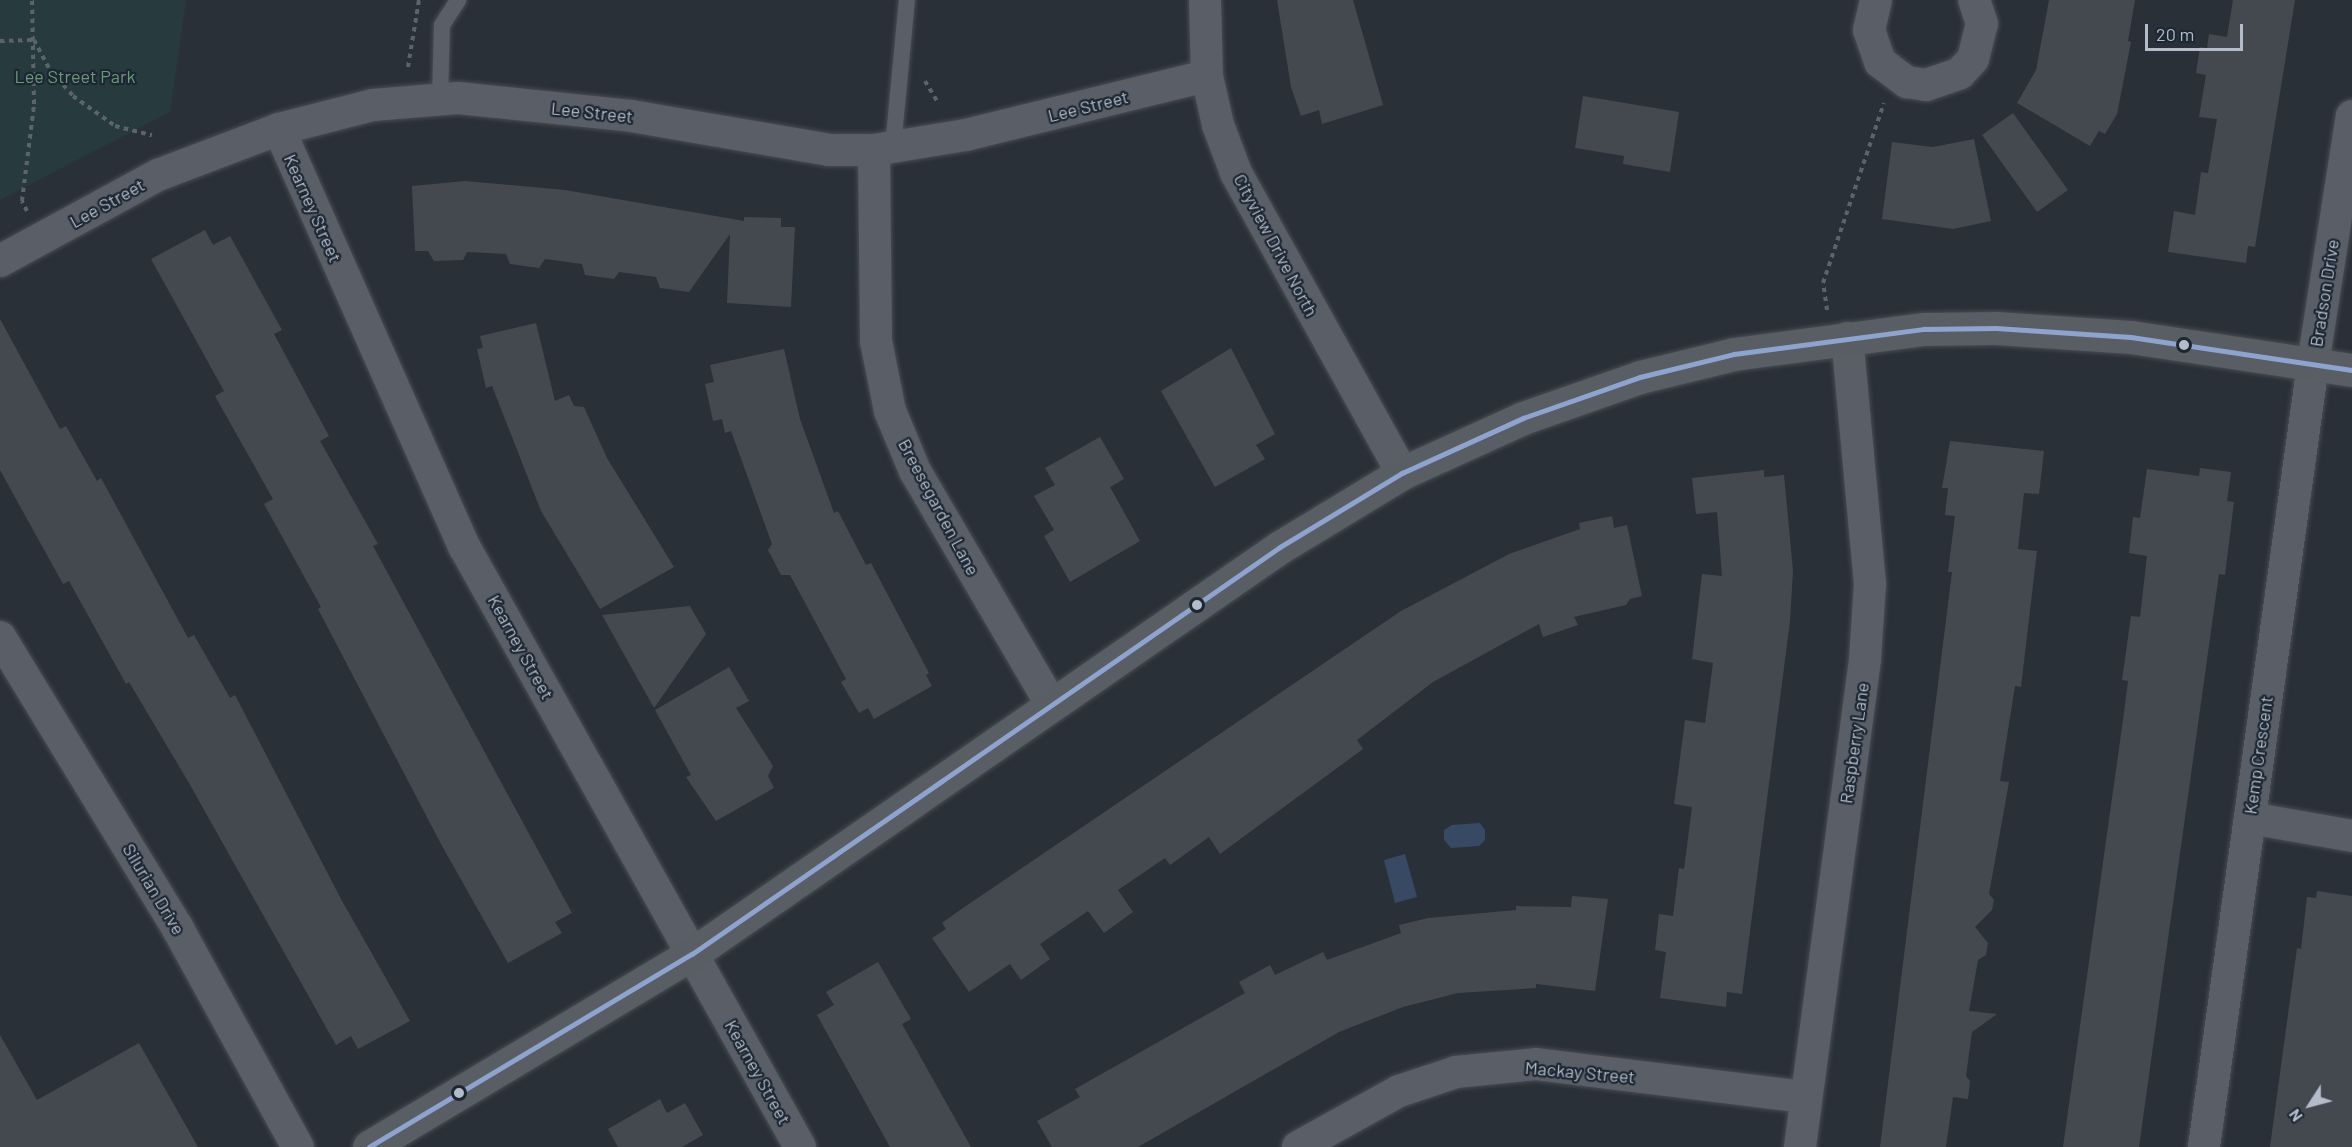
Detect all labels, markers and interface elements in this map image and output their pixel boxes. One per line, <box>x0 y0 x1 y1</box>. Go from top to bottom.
scale bar <box>2148 12 2246 50</box>
text: 20 m <box>2156 23 2194 45</box>
park label: Lee Street Park <box>14 65 136 87</box>
street label: Lee Street <box>1046 86 1130 126</box>
street label: Lee Street <box>550 97 634 127</box>
street label: Kearney Street <box>280 151 346 265</box>
street label: Cityview Drive North <box>1229 170 1323 320</box>
street label: Lee Street <box>66 174 148 232</box>
street label: Bradson Drive <box>2305 238 2343 348</box>
unlabelled marker <box>2178 339 2190 351</box>
street label: Breesegarden Lane <box>894 435 984 579</box>
street label: Kearney Street <box>483 591 559 703</box>
unlabelled marker <box>1191 599 1203 611</box>
street label: Raspberry Lane <box>1835 681 1873 805</box>
street label: Kemp Crescent <box>2239 694 2277 816</box>
street label: Silurian Drive <box>118 839 190 939</box>
street label: Kearney Street <box>720 1016 796 1128</box>
street label: Mackay Street <box>1524 1056 1636 1088</box>
north arrow <box>2280 1075 2340 1135</box>
unlabelled marker <box>453 1087 465 1099</box>
text: N <box>2284 1106 2306 1126</box>

